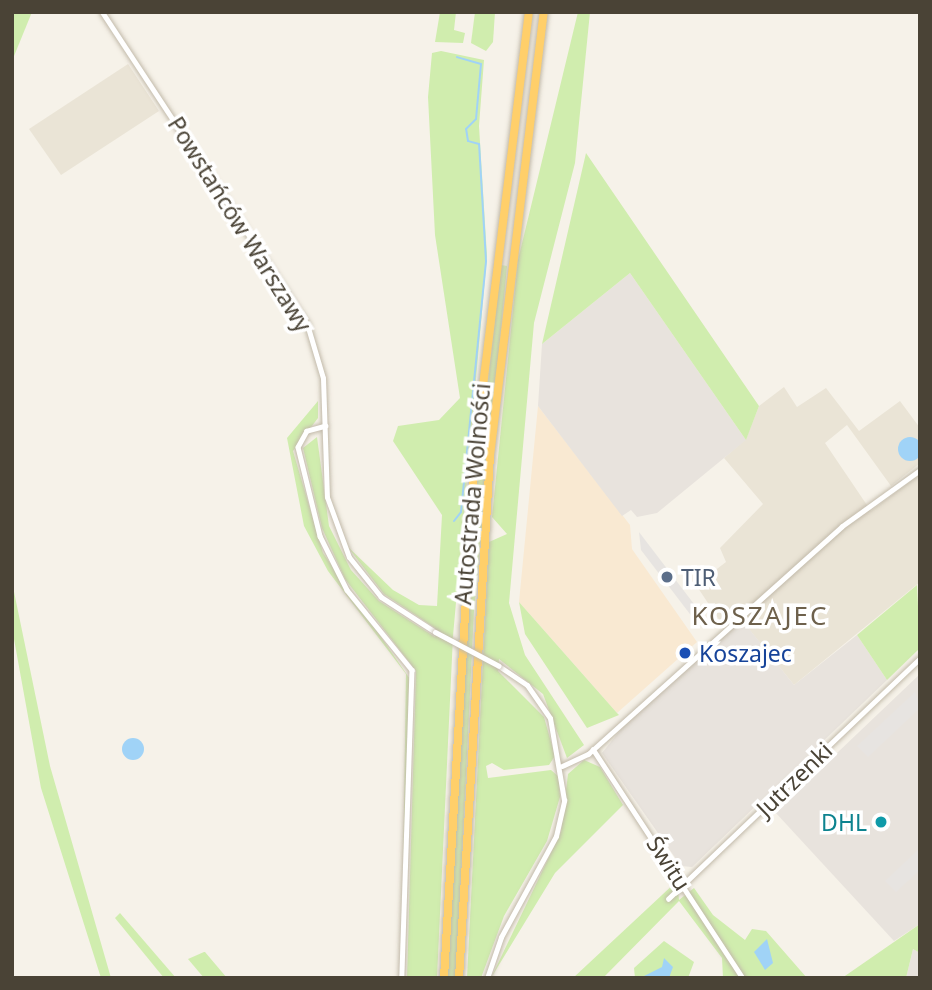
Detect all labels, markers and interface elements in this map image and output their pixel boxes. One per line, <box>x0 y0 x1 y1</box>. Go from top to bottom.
street label: Powstańców Warszawy <box>163 111 317 337</box>
street label: Autostrada Wolności <box>449 382 495 606</box>
place label: TIR <box>681 563 716 591</box>
marker: TIR <box>659 569 675 585</box>
district label: KOSZAJEC <box>693 600 827 632</box>
place label: Koszajec <box>699 639 792 667</box>
marker: Koszajec <box>677 645 693 661</box>
street label: Jutrzenki <box>750 736 838 822</box>
place label: DHL <box>821 808 867 836</box>
marker: DHL <box>873 814 889 830</box>
street label: Świtu <box>641 831 697 895</box>

